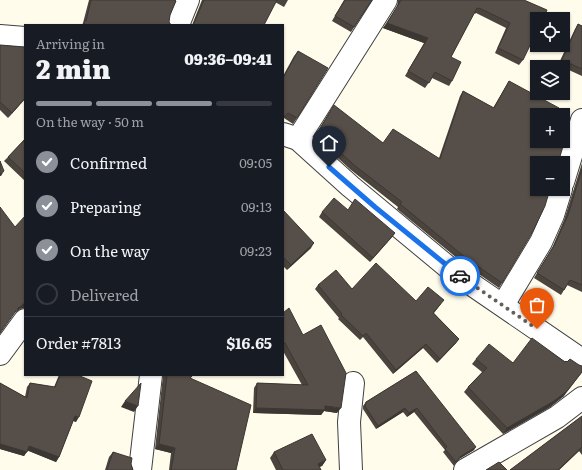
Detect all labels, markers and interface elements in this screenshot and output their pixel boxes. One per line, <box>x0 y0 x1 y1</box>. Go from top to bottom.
map controls <box>530 12 570 196</box>
button: locate <box>530 12 570 52</box>
text: Arriving in <box>36 34 105 53</box>
text: 09:36–09:41 <box>184 47 272 70</box>
text: 2 min <box>36 48 111 87</box>
button: layers <box>530 60 570 100</box>
button: + <box>530 108 570 148</box>
text: On the way · 50 m <box>36 112 144 131</box>
pin <box>312 126 346 167</box>
icon: home <box>318 132 340 154</box>
icon: check <box>36 151 58 173</box>
text: Confirmed <box>70 151 147 174</box>
text: 09:05 <box>239 153 272 172</box>
button: − <box>530 156 570 196</box>
icon: check <box>36 195 58 217</box>
text: Preparing <box>70 195 141 218</box>
text: 09:13 <box>241 197 272 216</box>
icon: check <box>36 239 58 261</box>
text: On the way <box>70 239 150 262</box>
text: 09:23 <box>240 241 272 260</box>
courier <box>440 256 480 296</box>
icon: car <box>449 265 471 287</box>
text: Delivered <box>70 283 139 306</box>
pin <box>520 288 554 329</box>
icon: bag <box>526 294 548 316</box>
text: Order #7813 <box>36 331 121 354</box>
text: $16.65 <box>226 331 272 354</box>

